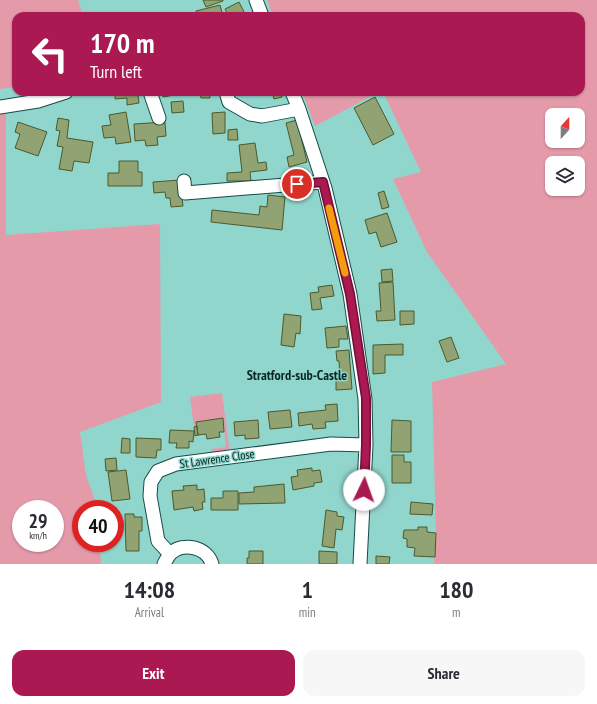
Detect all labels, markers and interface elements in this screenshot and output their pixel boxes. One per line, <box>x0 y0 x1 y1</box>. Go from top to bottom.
text: 170 m <box>90 24 154 61</box>
icon: left <box>24 28 76 80</box>
text: Turn left <box>90 60 142 83</box>
north arrow <box>545 108 585 148</box>
map controls <box>545 108 585 196</box>
button: layers <box>545 156 585 196</box>
pin <box>280 167 314 201</box>
icon: arrive <box>286 173 308 195</box>
district label: Stratford-sub-Castle <box>247 366 347 384</box>
street label: St Lawrence Close <box>179 446 255 471</box>
position arrow <box>343 469 385 511</box>
speed limit sign: 40 <box>72 500 124 552</box>
text: 29 <box>28 508 48 534</box>
text: km/h <box>29 529 47 542</box>
text: 14:08 <box>123 574 175 605</box>
text: 1 <box>301 574 313 605</box>
text: 180 <box>439 574 474 605</box>
text: Arrival <box>135 604 164 621</box>
text: min <box>299 604 316 621</box>
text: m <box>452 604 461 621</box>
button: Exit <box>12 650 295 696</box>
button: Share <box>303 650 585 696</box>

